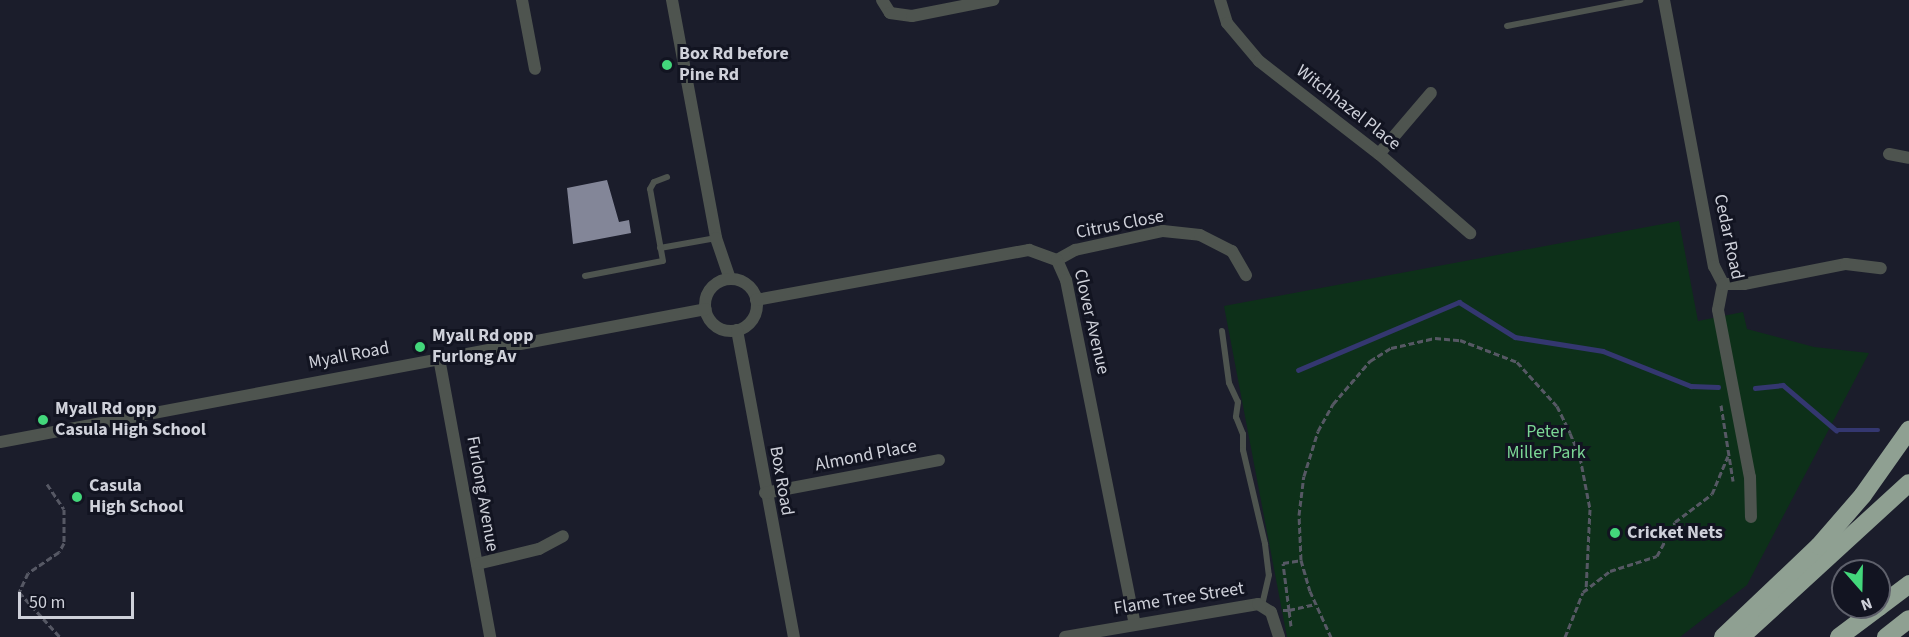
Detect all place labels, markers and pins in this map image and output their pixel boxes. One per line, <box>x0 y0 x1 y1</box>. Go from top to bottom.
place label: Box Rd before Pine Rd <box>679 44 789 86</box>
marker: Box Rd before Pine Rd <box>660 58 674 72</box>
place label: Myall Rd opp Furlong Av <box>432 326 534 368</box>
marker: Myall Rd opp Furlong Av <box>413 340 427 354</box>
place label: Myall Rd opp Casula High School <box>55 399 206 442</box>
marker: Myall Rd opp Casula High School <box>36 413 50 427</box>
place label: Casula High School <box>89 476 183 518</box>
marker: Casula High School <box>70 490 84 504</box>
place label: Cricket Nets <box>1627 522 1723 544</box>
marker: Cricket Nets <box>1608 526 1622 540</box>

